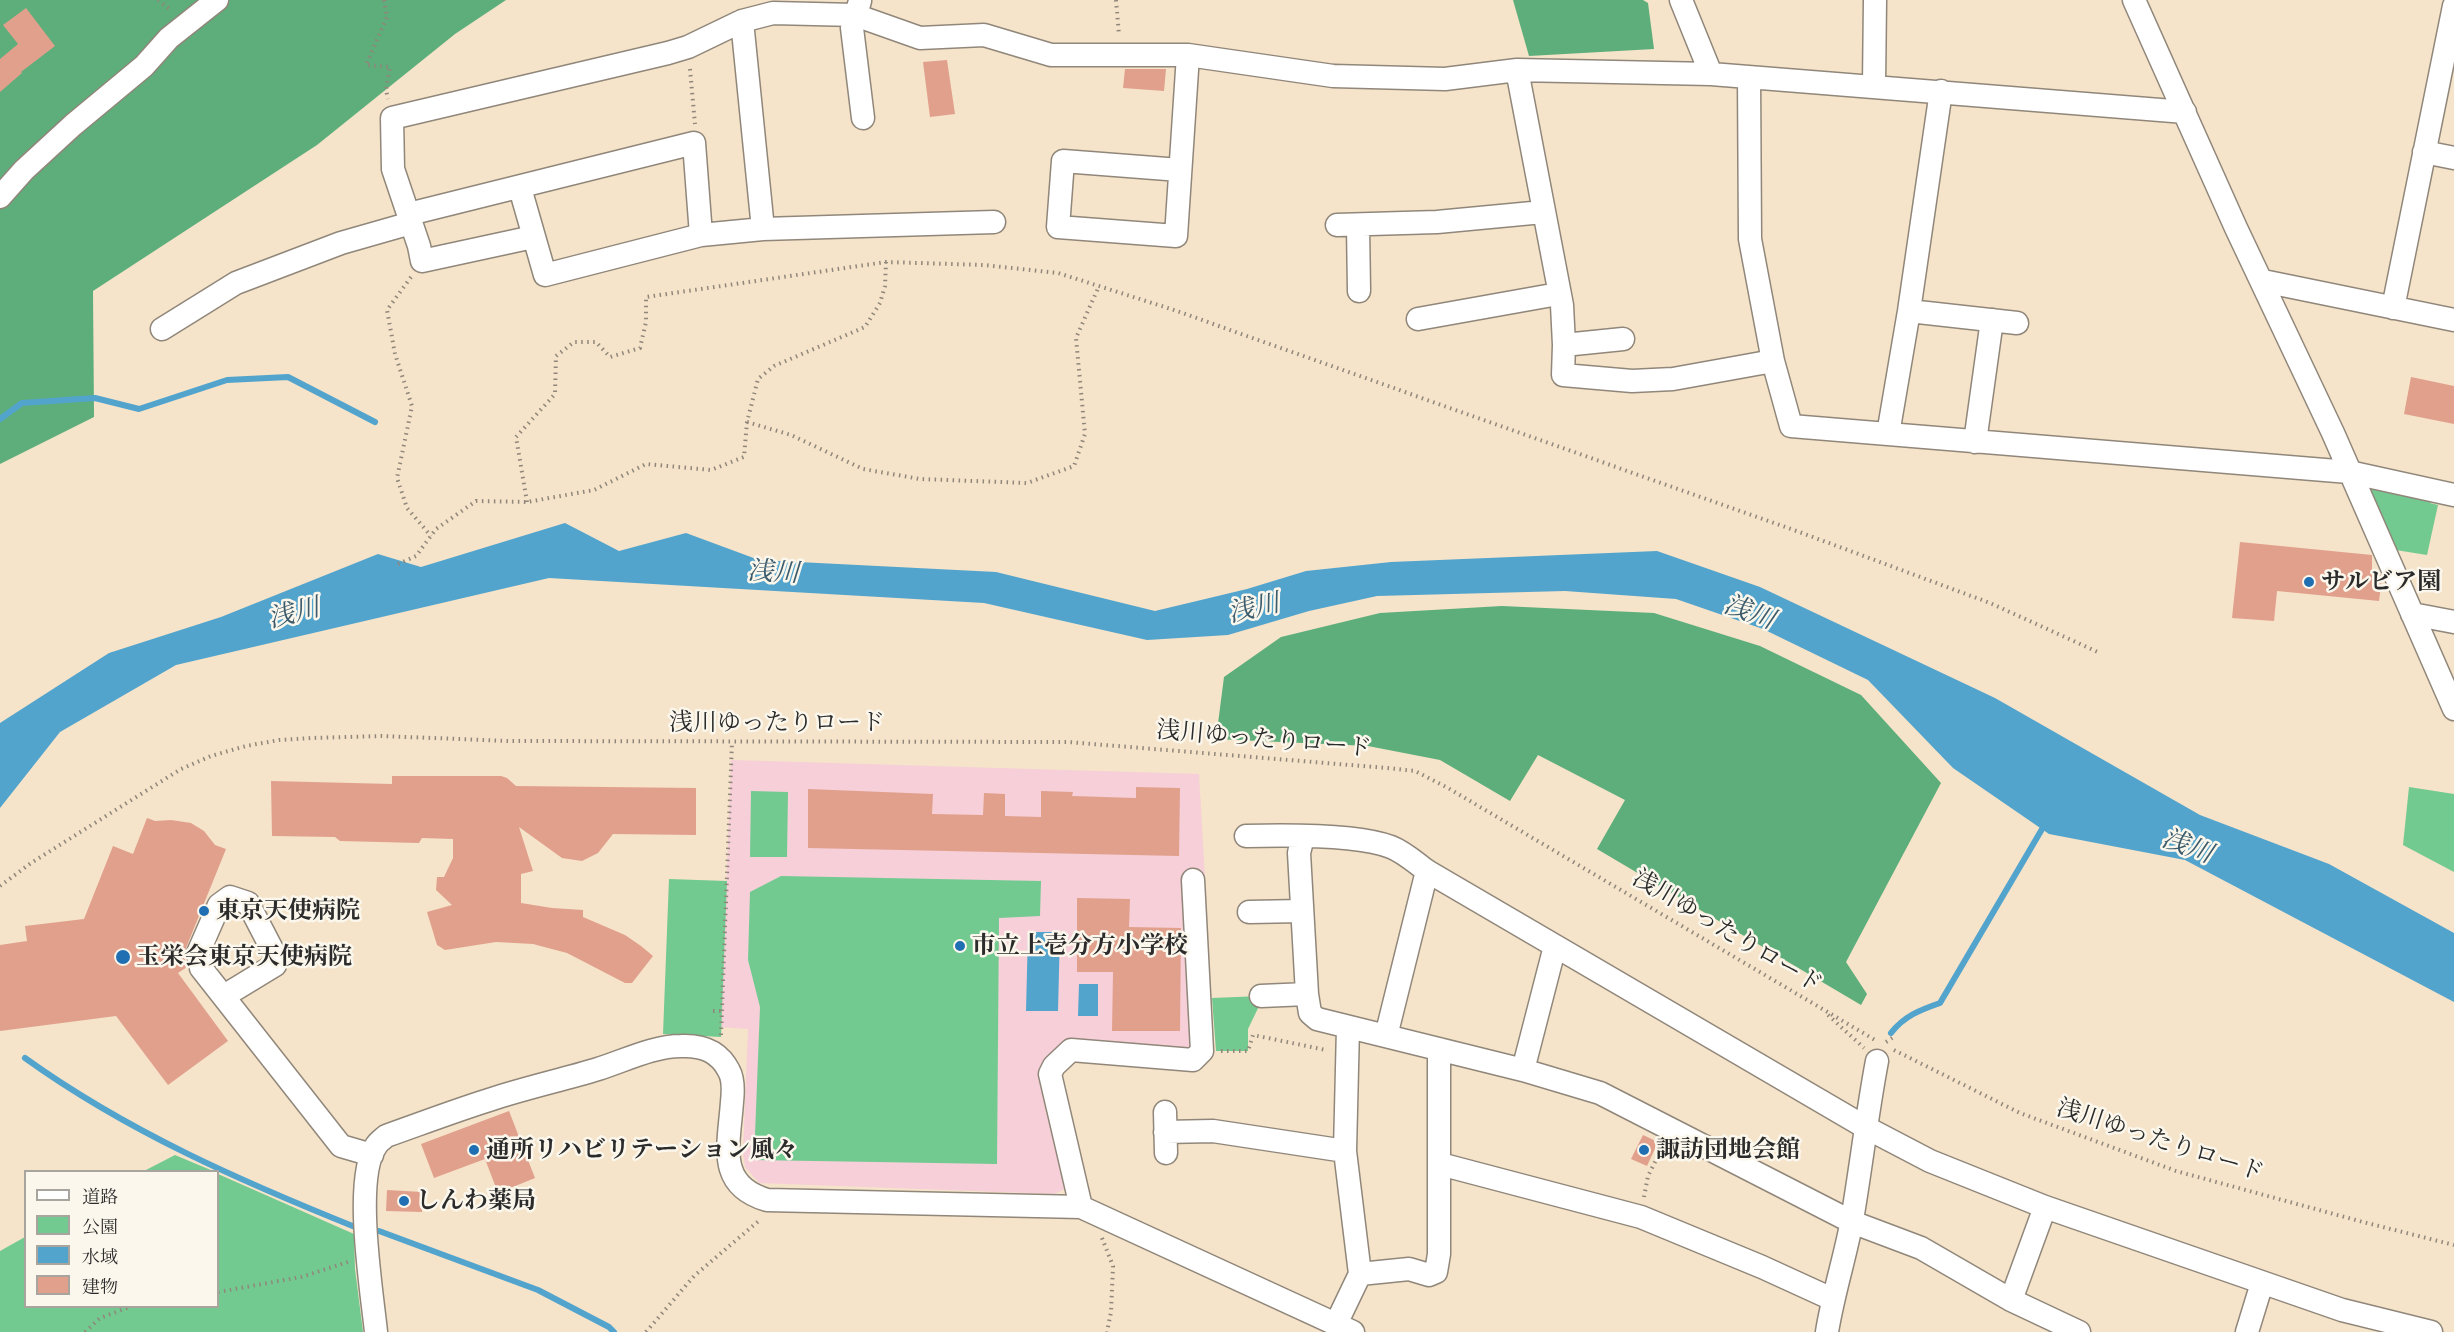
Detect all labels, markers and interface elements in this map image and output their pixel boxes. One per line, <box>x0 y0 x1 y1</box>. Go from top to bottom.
water label: 浅川 <box>746 556 800 590</box>
place label: サルビア園 <box>2321 568 2441 596</box>
marker: サルビア園 <box>2302 575 2316 589</box>
water label: 浅川 <box>1225 588 1283 630</box>
water label: 浅川 <box>1719 589 1779 637</box>
water label: 浅川 <box>265 593 323 635</box>
street label: 浅川ゆったりロード <box>669 709 885 737</box>
street label: 浅川ゆったりロード <box>1155 716 1373 764</box>
water label: 浅川 <box>2157 823 2217 871</box>
street label: 浅川ゆったりロード <box>1627 864 1827 1000</box>
place label: 東京天使病院 <box>216 897 360 925</box>
marker: 東京天使病院 <box>197 904 211 918</box>
place label: 市立上壱分方小学校 <box>972 932 1188 960</box>
marker: 市立上壱分方小学校 <box>953 939 967 953</box>
place label: 玉栄会東京天使病院 <box>136 943 352 971</box>
marker: 玉栄会東京天使病院 <box>114 948 132 966</box>
street label: 浅川ゆったりロード <box>2053 1094 2267 1188</box>
place label: 通所リハビリテーション風々 <box>486 1136 798 1164</box>
place label: 諏訪団地会館 <box>1656 1136 1800 1164</box>
marker: 通所リハビリテーション風々 <box>467 1143 481 1157</box>
marker: 諏訪団地会館 <box>1637 1143 1651 1157</box>
legend <box>24 1170 219 1308</box>
text: 道路 <box>82 1185 118 1208</box>
place label: しんわ薬局 <box>416 1187 536 1215</box>
marker: しんわ薬局 <box>397 1194 411 1208</box>
text: 公園 <box>82 1215 118 1238</box>
text: 水域 <box>82 1245 118 1268</box>
text: 建物 <box>82 1275 118 1298</box>

